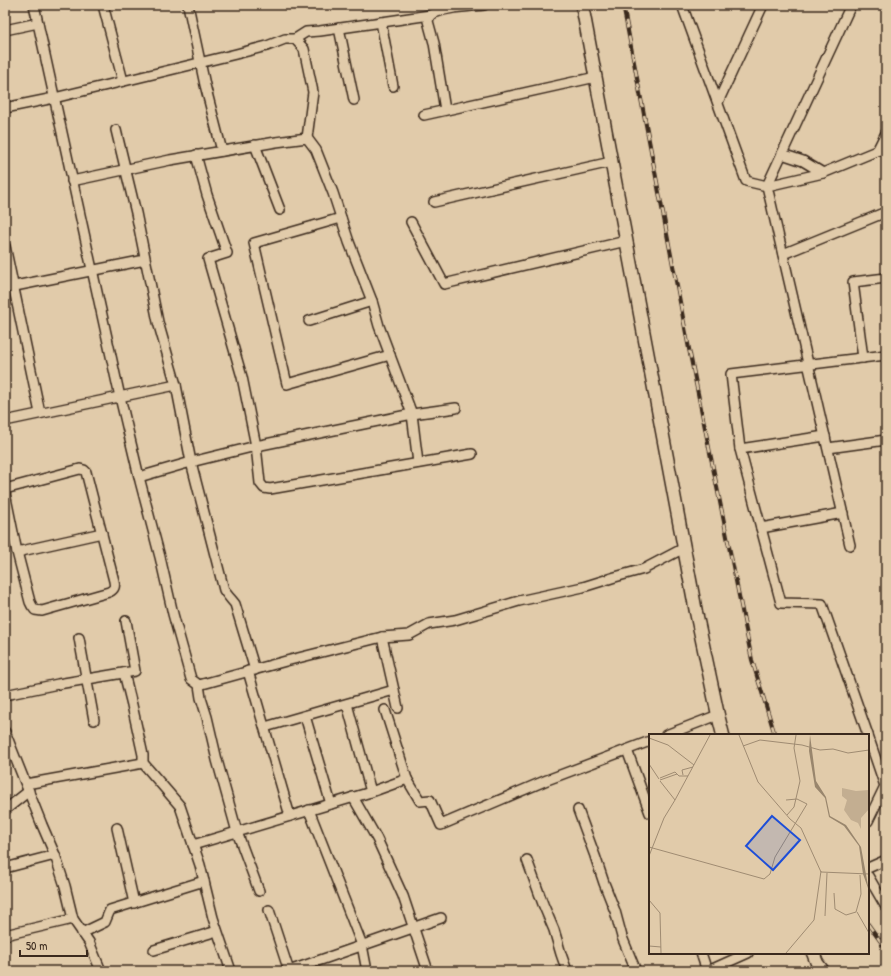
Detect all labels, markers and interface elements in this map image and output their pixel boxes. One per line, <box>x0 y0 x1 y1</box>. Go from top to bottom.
inset map <box>649 734 869 954</box>
scale bar <box>20 932 87 958</box>
text: 50 m <box>26 937 47 954</box>

